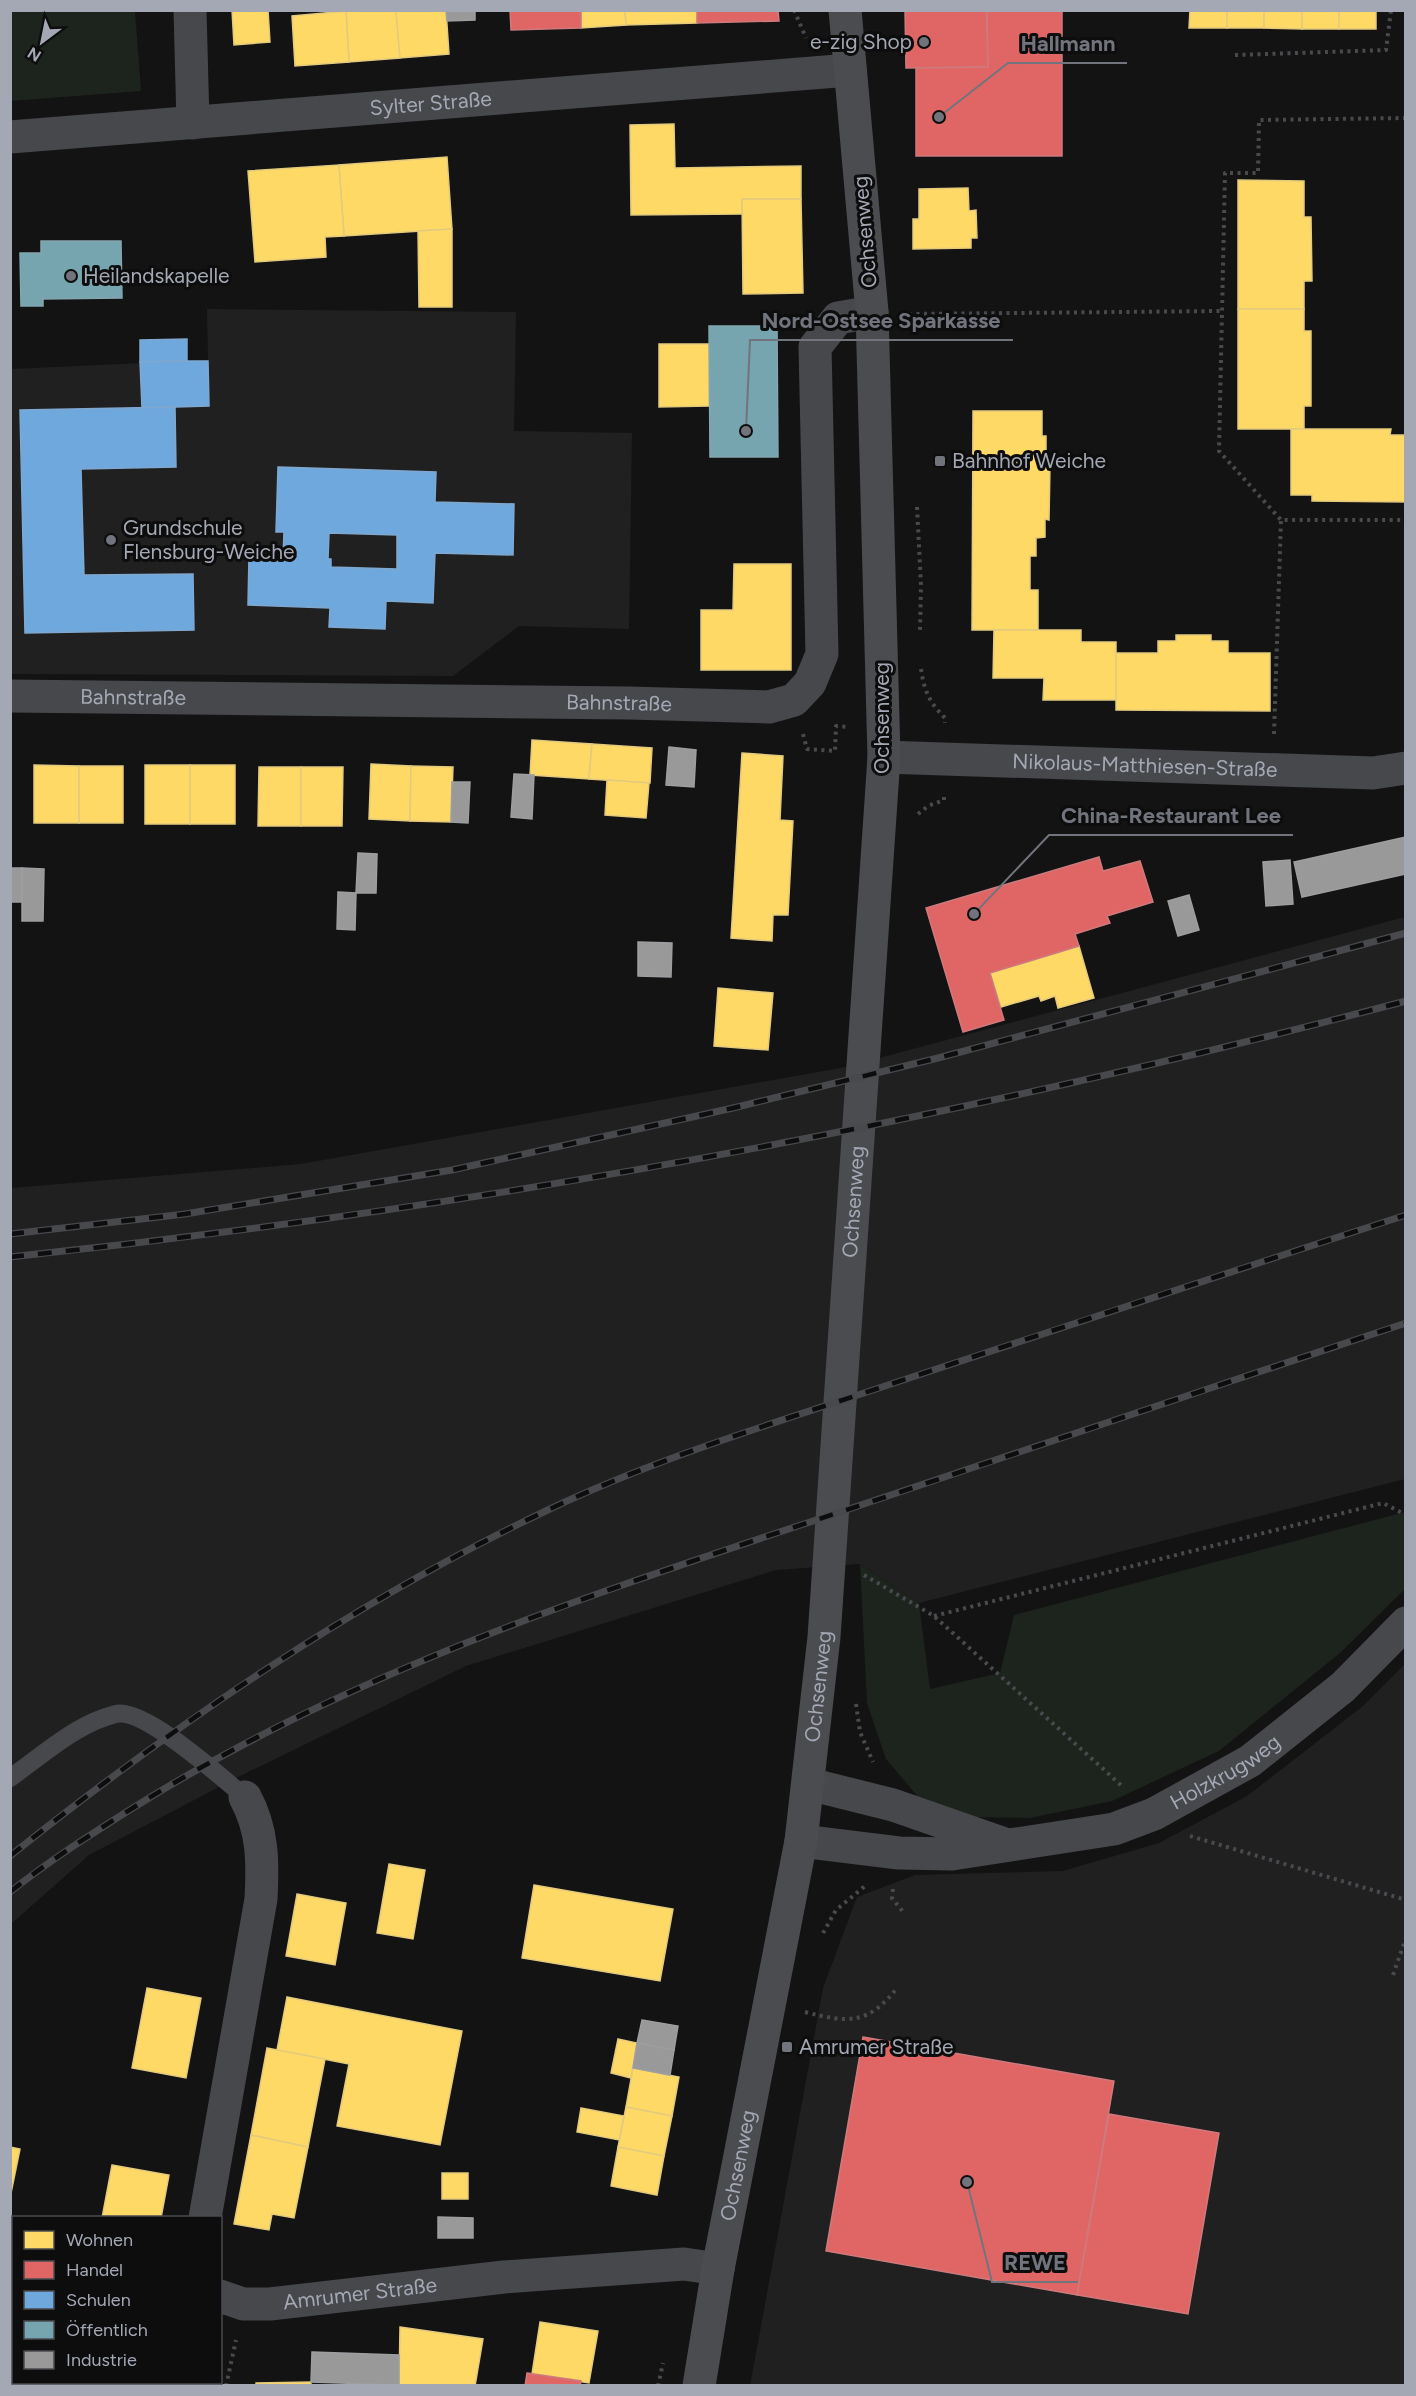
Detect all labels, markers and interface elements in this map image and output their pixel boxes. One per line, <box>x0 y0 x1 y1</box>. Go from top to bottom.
north arrow <box>12 12 72 72</box>
callout: Hallmann <box>1008 23 1127 63</box>
place label: e-zig Shop <box>810 29 912 54</box>
text: Hallmann <box>1021 30 1115 57</box>
marker: e-zig Shop <box>917 35 931 49</box>
text: N <box>24 43 45 66</box>
street label: Sylter Straße <box>369 86 493 120</box>
street label: Ochsenweg <box>847 175 882 289</box>
place label: Heilandskapelle <box>83 263 230 288</box>
marker: Heilandskapelle <box>64 269 78 283</box>
callout: Nord-Ostsee Sparkasse <box>750 300 1013 340</box>
text: Nord-Ostsee Sparkasse <box>762 307 1000 334</box>
place label: Bahnhof Weiche <box>952 448 1106 473</box>
marker: Bahnhof Weiche <box>933 454 947 468</box>
place label: Grundschule Flensburg-Weiche <box>123 515 294 564</box>
marker: Grundschule Flensburg-Weiche <box>104 533 118 547</box>
street label: Ochsenweg <box>869 662 894 774</box>
street label: Bahnstraße <box>80 684 186 710</box>
street label: Bahnstraße <box>566 689 672 716</box>
street label: Nikolaus-Matthiesen-Straße <box>1012 748 1278 782</box>
callout: China-Restaurant Lee <box>1049 795 1293 835</box>
text: China-Restaurant Lee <box>1061 802 1281 829</box>
street label: Ochsenweg <box>837 1145 869 1259</box>
street label: Ochsenweg <box>799 1630 836 1744</box>
street label: Holzkrugweg <box>1166 1729 1285 1815</box>
place label: Amrumer Straße <box>799 2034 953 2059</box>
marker: Amrumer Straße <box>780 2040 794 2054</box>
street label: Ochsenweg <box>715 2108 761 2223</box>
legend <box>12 2216 222 2384</box>
text: Wohnen <box>66 2229 133 2251</box>
callout: REWE <box>992 2242 1078 2282</box>
text: REWE <box>1004 2249 1066 2276</box>
text: Handel <box>66 2259 123 2281</box>
street label: Amrumer Straße <box>282 2272 438 2314</box>
text: Schulen <box>66 2289 131 2311</box>
text: Öffentlich <box>66 2319 148 2341</box>
text: Industrie <box>66 2349 137 2371</box>

